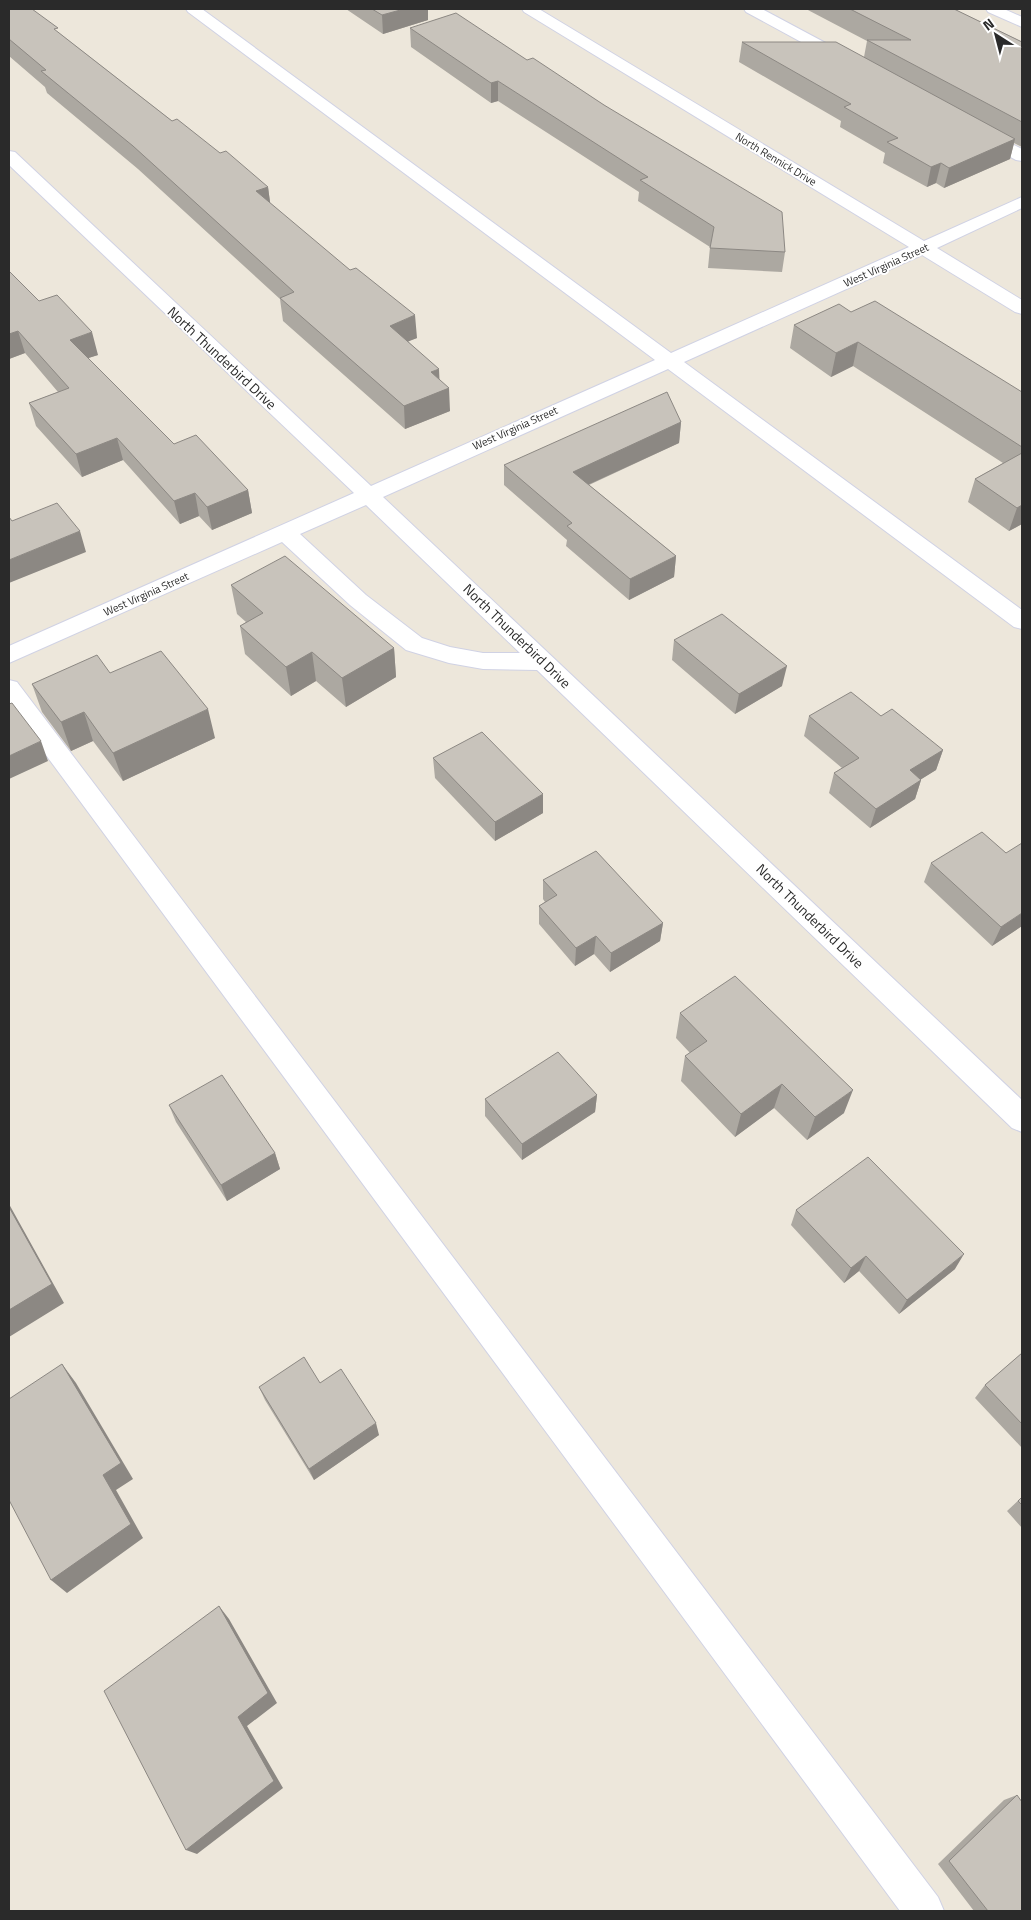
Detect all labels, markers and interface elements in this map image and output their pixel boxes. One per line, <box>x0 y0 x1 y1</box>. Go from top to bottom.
north arrow <box>971 10 1021 60</box>
text: N <box>978 13 998 35</box>
street label: North Rennick Drive <box>732 128 820 190</box>
street label: West Virginia Street <box>841 239 931 291</box>
street label: North Thunderbird Drive <box>163 301 282 414</box>
street label: West Virginia Street <box>470 402 560 454</box>
street label: West Virginia Street <box>101 568 191 620</box>
street label: North Thunderbird Drive <box>459 579 576 693</box>
street label: North Thunderbird Drive <box>752 859 869 973</box>

